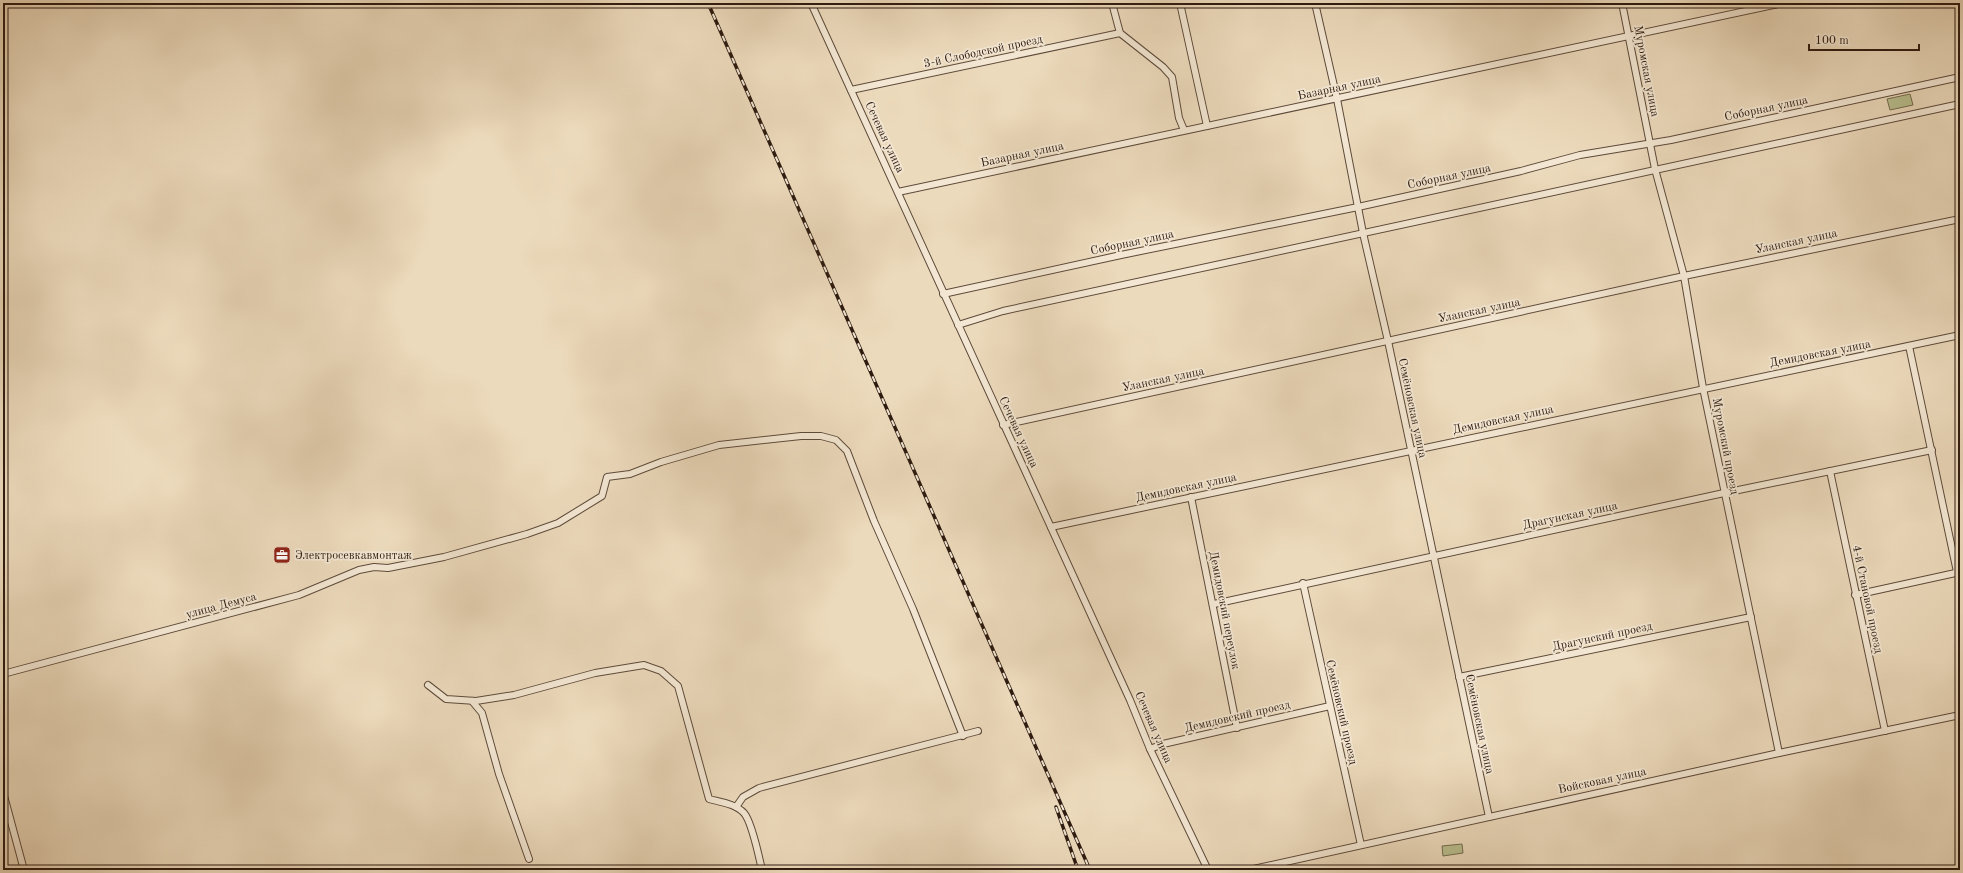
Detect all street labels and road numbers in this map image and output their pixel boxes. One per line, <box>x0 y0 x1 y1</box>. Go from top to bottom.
street label: Муромская улица <box>1631 24 1661 118</box>
street label: 3-й Слободской проезд <box>923 33 1044 70</box>
street label: Базарная улица <box>1297 73 1382 103</box>
street label: Соборная улица <box>1723 94 1809 124</box>
street label: Сечевая улица <box>862 100 906 175</box>
street label: Базарная улица <box>980 140 1065 170</box>
street label: Соборная улица <box>1406 162 1492 192</box>
street label: Уланская улица <box>1754 227 1838 257</box>
street label: Соборная улица <box>1089 228 1175 258</box>
street label: Уланская улица <box>1437 296 1521 326</box>
street label: Демидовская улица <box>1769 338 1872 370</box>
street label: Семёновская улица <box>1396 357 1428 459</box>
street label: Уланская улица <box>1121 365 1205 395</box>
street label: Сечевая улица <box>996 395 1040 470</box>
street label: Муромский проезд <box>1710 397 1740 496</box>
street label: Демидовская улица <box>1452 403 1555 437</box>
street label: Демидовская улица <box>1135 471 1238 505</box>
street label: Драгунская улица <box>1522 500 1619 532</box>
street label: 4-й Становой проезд <box>1850 544 1884 654</box>
street label: Демидовский переулок <box>1207 550 1241 670</box>
street label: улица Демуса <box>185 591 258 621</box>
street label: Драгунский проезд <box>1551 620 1653 653</box>
street label: Семёновский проезд <box>1323 659 1359 766</box>
street label: Семёновская улица <box>1463 673 1495 775</box>
street label: Сечевая улица <box>1132 690 1174 765</box>
street label: Демидовский проезд <box>1183 699 1291 735</box>
street label: Войсковая улица <box>1557 766 1647 796</box>

